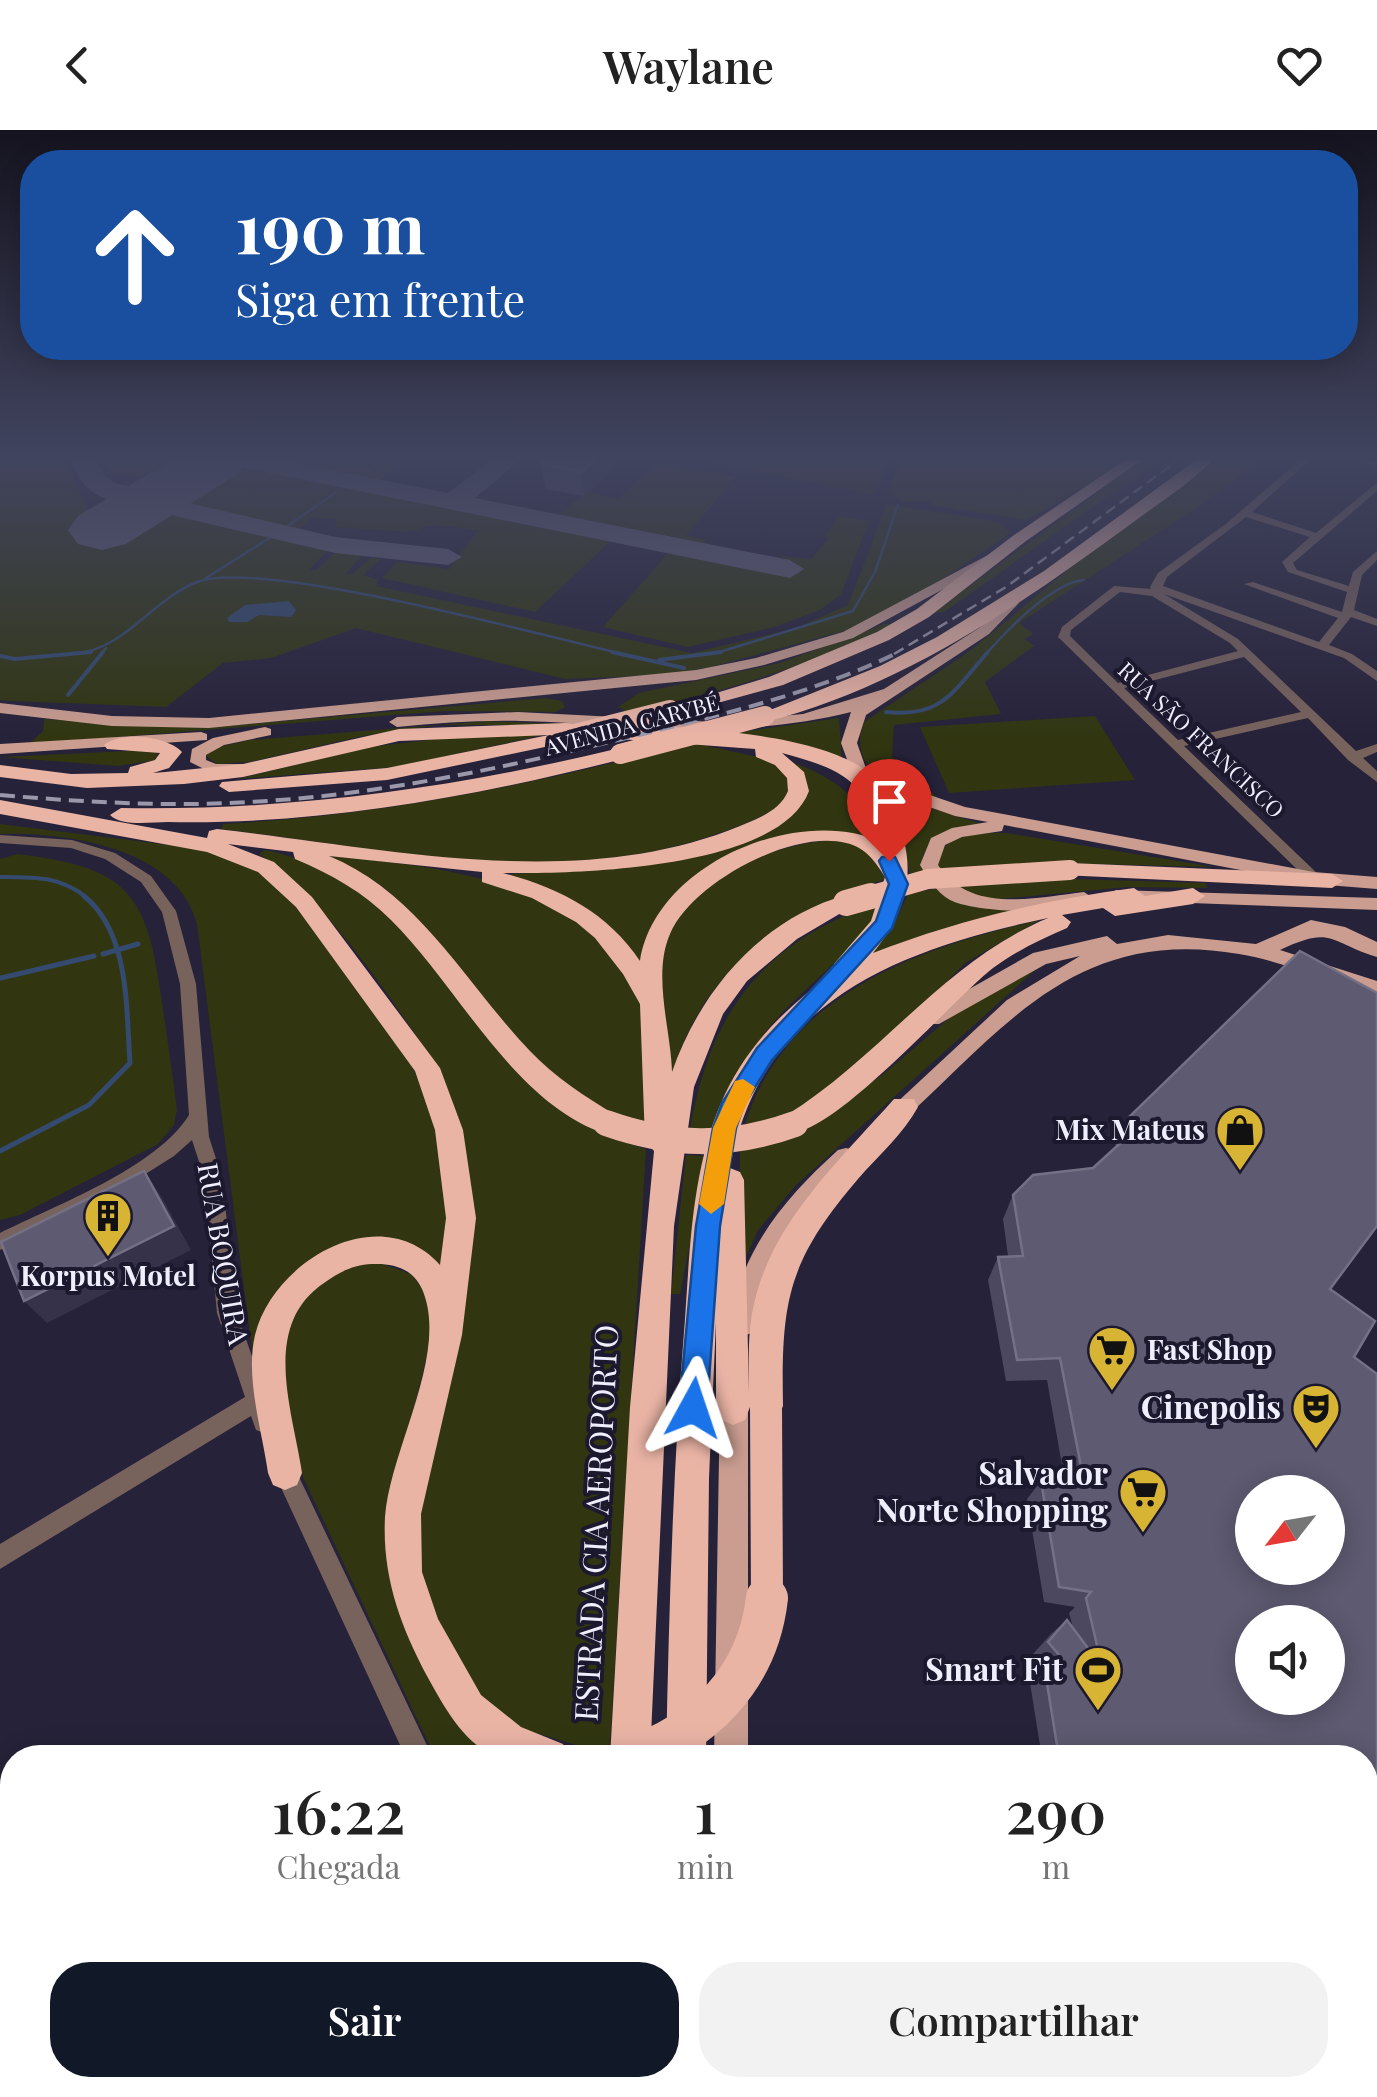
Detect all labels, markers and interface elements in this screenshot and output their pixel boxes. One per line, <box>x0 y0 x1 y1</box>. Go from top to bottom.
text: Waylane <box>603 35 774 95</box>
icon: back <box>50 38 105 93</box>
icon: heart <box>1272 38 1327 93</box>
text: 190 m <box>235 178 425 272</box>
icon: ahead <box>70 190 200 320</box>
text: Siga em frente <box>235 268 525 328</box>
street label: RUA SÃO FRANCISCO <box>1112 654 1291 824</box>
street label: AVENIDA CARYBÉ <box>540 686 722 762</box>
pin <box>847 759 932 862</box>
icon: arrive <box>862 774 917 829</box>
shop icon: Mix Mateus <box>1214 1104 1266 1172</box>
place label: Mix Mateus <box>1055 1110 1205 1147</box>
street label: RUA BOQUIRA <box>190 1160 259 1348</box>
building icon: Korpus Motel <box>82 1190 134 1258</box>
place label: Korpus Motel <box>20 1256 196 1293</box>
street label: ESTRADA CIA AEROPORTO <box>563 1324 626 1722</box>
supermarket icon: Fast Shop <box>1086 1324 1138 1392</box>
place label: Fast Shop <box>1147 1330 1273 1367</box>
position arrow <box>641 1356 745 1460</box>
theatre icon: Cinepolis <box>1290 1382 1342 1450</box>
place label: Cinepolis <box>1141 1384 1281 1427</box>
place label: Salvador Norte Shopping <box>876 1450 1108 1530</box>
supermarket icon: Salvador Norte Shopping <box>1117 1466 1169 1534</box>
north arrow <box>1235 1475 1345 1585</box>
map controls <box>1235 1475 1345 1715</box>
button: sound <box>1235 1605 1345 1715</box>
sports icon: Smart Fit <box>1072 1644 1124 1712</box>
place label: Smart Fit <box>925 1646 1064 1689</box>
text: 16:22 <box>272 1769 405 1849</box>
text: 1 <box>694 1769 717 1849</box>
text: 290 <box>1006 1769 1106 1849</box>
text: Chegada <box>276 1844 401 1887</box>
text: min <box>677 1844 734 1887</box>
text: m <box>1042 1844 1070 1887</box>
button: Sair <box>50 1962 679 2077</box>
button: Compartilhar <box>699 1962 1328 2077</box>

